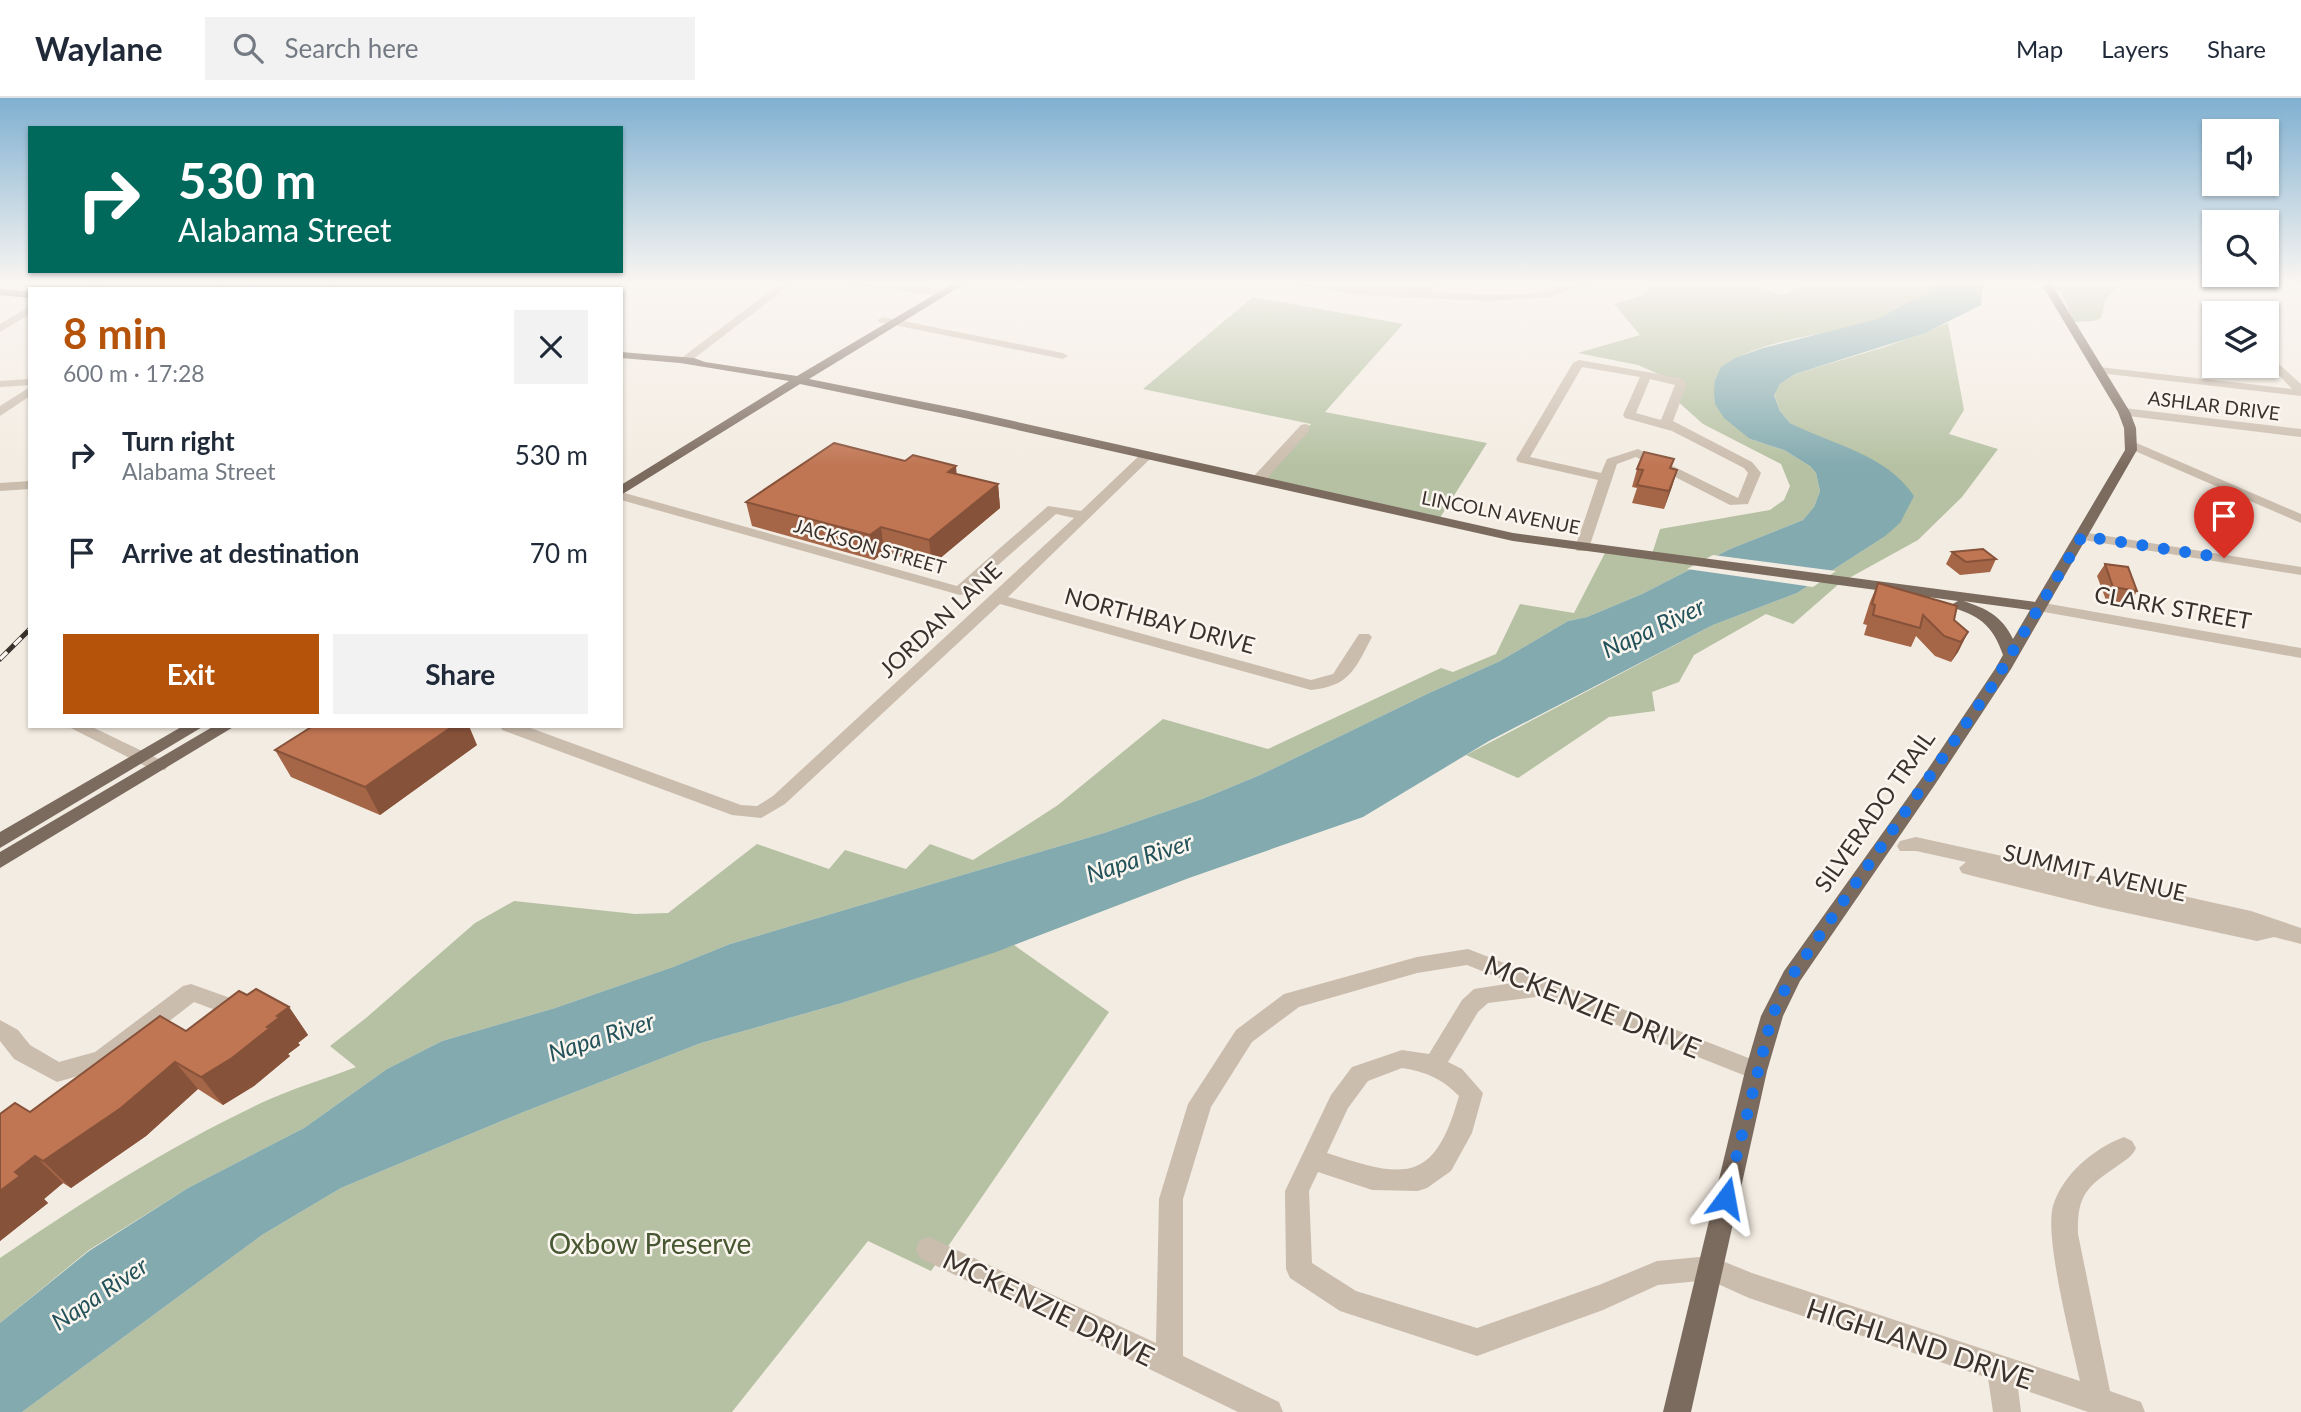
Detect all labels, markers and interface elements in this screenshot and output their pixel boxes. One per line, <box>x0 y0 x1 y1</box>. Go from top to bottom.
search box <box>205 17 695 80</box>
text: Waylane <box>35 28 163 68</box>
icon: search <box>229 29 267 67</box>
text: Search here <box>285 32 419 64</box>
text: Map <box>2016 34 2063 63</box>
text: Layers <box>2101 34 2169 63</box>
text: Share <box>2207 34 2266 63</box>
map controls <box>2202 119 2279 378</box>
button: sound <box>2202 119 2279 196</box>
text: 530 m <box>178 151 316 209</box>
icon: right <box>63 154 154 245</box>
text: Alabama Street <box>178 210 392 249</box>
button: search <box>2202 210 2279 287</box>
button: layers <box>2202 301 2279 378</box>
text: 8 min <box>63 308 167 358</box>
button: close <box>514 310 588 384</box>
text: 600 m · 17:28 <box>63 359 205 387</box>
street label: ASHLAR DRIVE <box>2147 386 2281 424</box>
text: Turn right <box>122 425 235 457</box>
icon: right <box>63 436 101 474</box>
text: 530 m <box>515 439 588 471</box>
text: Alabama Street <box>122 457 276 485</box>
street label: LINCOLN AVENUE <box>1420 485 1582 539</box>
pin <box>2194 486 2254 558</box>
icon: arrive <box>2205 497 2243 535</box>
street label: JACKSON STREET <box>791 513 949 579</box>
icon: arrive <box>63 534 101 572</box>
text: Arrive at destination <box>122 537 359 569</box>
text: 70 m <box>530 537 588 569</box>
street label: JORDAN LANE <box>873 555 1007 683</box>
street label: CLARK STREET <box>2092 579 2254 635</box>
street label: NORTHBAY DRIVE <box>1062 581 1258 659</box>
water label: Napa River <box>1597 590 1710 663</box>
button: Exit <box>63 634 319 714</box>
button: Share <box>333 634 588 714</box>
street label: SILVERADO TRAIL <box>1808 725 1940 897</box>
water label: Napa River <box>1082 826 1196 888</box>
street label: SUMMIT AVENUE <box>2001 837 2189 907</box>
street label: MCKENZIE DRIVE <box>1480 947 1706 1065</box>
water label: Napa River <box>544 1005 658 1067</box>
position arrow <box>1689 1161 1763 1235</box>
park label: Oxbow Preserve <box>549 1226 751 1260</box>
street label: MCKENZIE DRIVE <box>938 1241 1160 1373</box>
water label: Napa River <box>45 1250 153 1336</box>
street label: HIGHLAND DRIVE <box>1803 1290 2037 1396</box>

